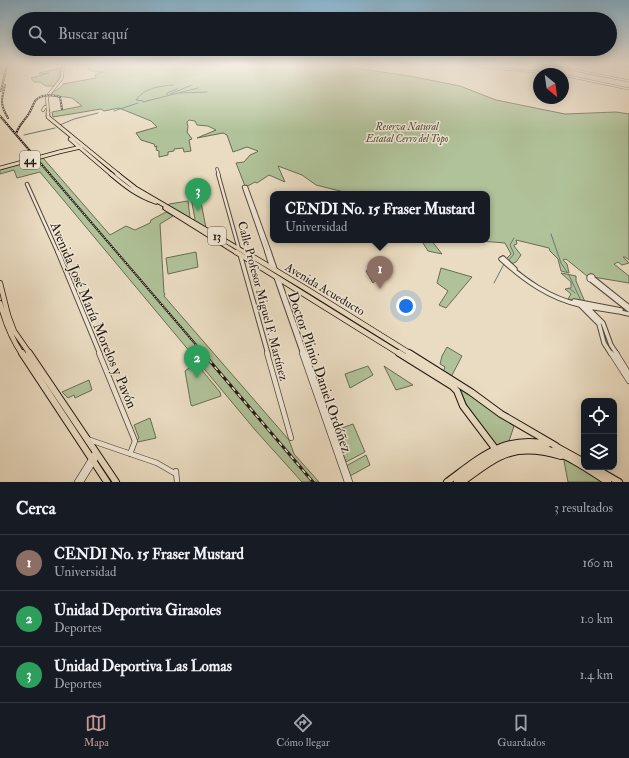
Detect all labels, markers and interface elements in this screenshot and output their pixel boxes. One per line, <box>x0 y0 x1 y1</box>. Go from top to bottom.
search box <box>12 12 617 56</box>
icon: search <box>26 23 48 45</box>
text: Buscar aquí <box>58 25 127 44</box>
north arrow <box>533 68 569 104</box>
park label: Reserva Natural Estatal Cerro del Topo <box>365 121 449 145</box>
road number: 44 <box>20 151 40 169</box>
pin: 3 <box>185 178 211 211</box>
popup <box>270 191 490 243</box>
text: CENDI No. 15 Fraser Mustard <box>285 200 475 219</box>
street label: Avenida José María Morelos y Pavón <box>45 219 141 411</box>
text: Universidad <box>285 219 347 235</box>
street label: Calle Profesor Miguel F. Martínez <box>234 220 291 383</box>
road number: 13 <box>208 227 226 245</box>
pin: 1 <box>367 256 393 289</box>
street label: Avenida Acueducto <box>281 259 368 319</box>
street label: Doctor Plinio Daniel Ordóñez <box>284 289 355 455</box>
your location <box>396 296 416 316</box>
pin: 2 <box>184 345 210 378</box>
map controls <box>581 398 617 470</box>
button: locate <box>581 398 617 434</box>
button: layers <box>581 434 617 470</box>
text: Cerca <box>16 498 56 519</box>
text: 3 resultados <box>554 500 613 516</box>
text: CENDI No. 15 Fraser Mustard <box>54 545 244 564</box>
text: 1 <box>27 555 31 571</box>
text: 160 m <box>582 555 613 571</box>
text: Universidad <box>54 564 116 580</box>
text: Unidad Deportiva Girasoles <box>54 601 221 620</box>
text: 2 <box>26 611 32 627</box>
text: 1.0 km <box>580 611 613 627</box>
text: Deportes <box>54 620 102 636</box>
text: Unidad Deportiva Las Lomas <box>54 657 232 676</box>
text: 3 <box>27 667 32 683</box>
text: 1.4 km <box>580 667 613 683</box>
text: Deportes <box>54 676 102 692</box>
tab: Mapa <box>84 712 109 749</box>
tab: Cómo llegar <box>276 712 330 749</box>
tab: Guardados <box>497 712 545 749</box>

